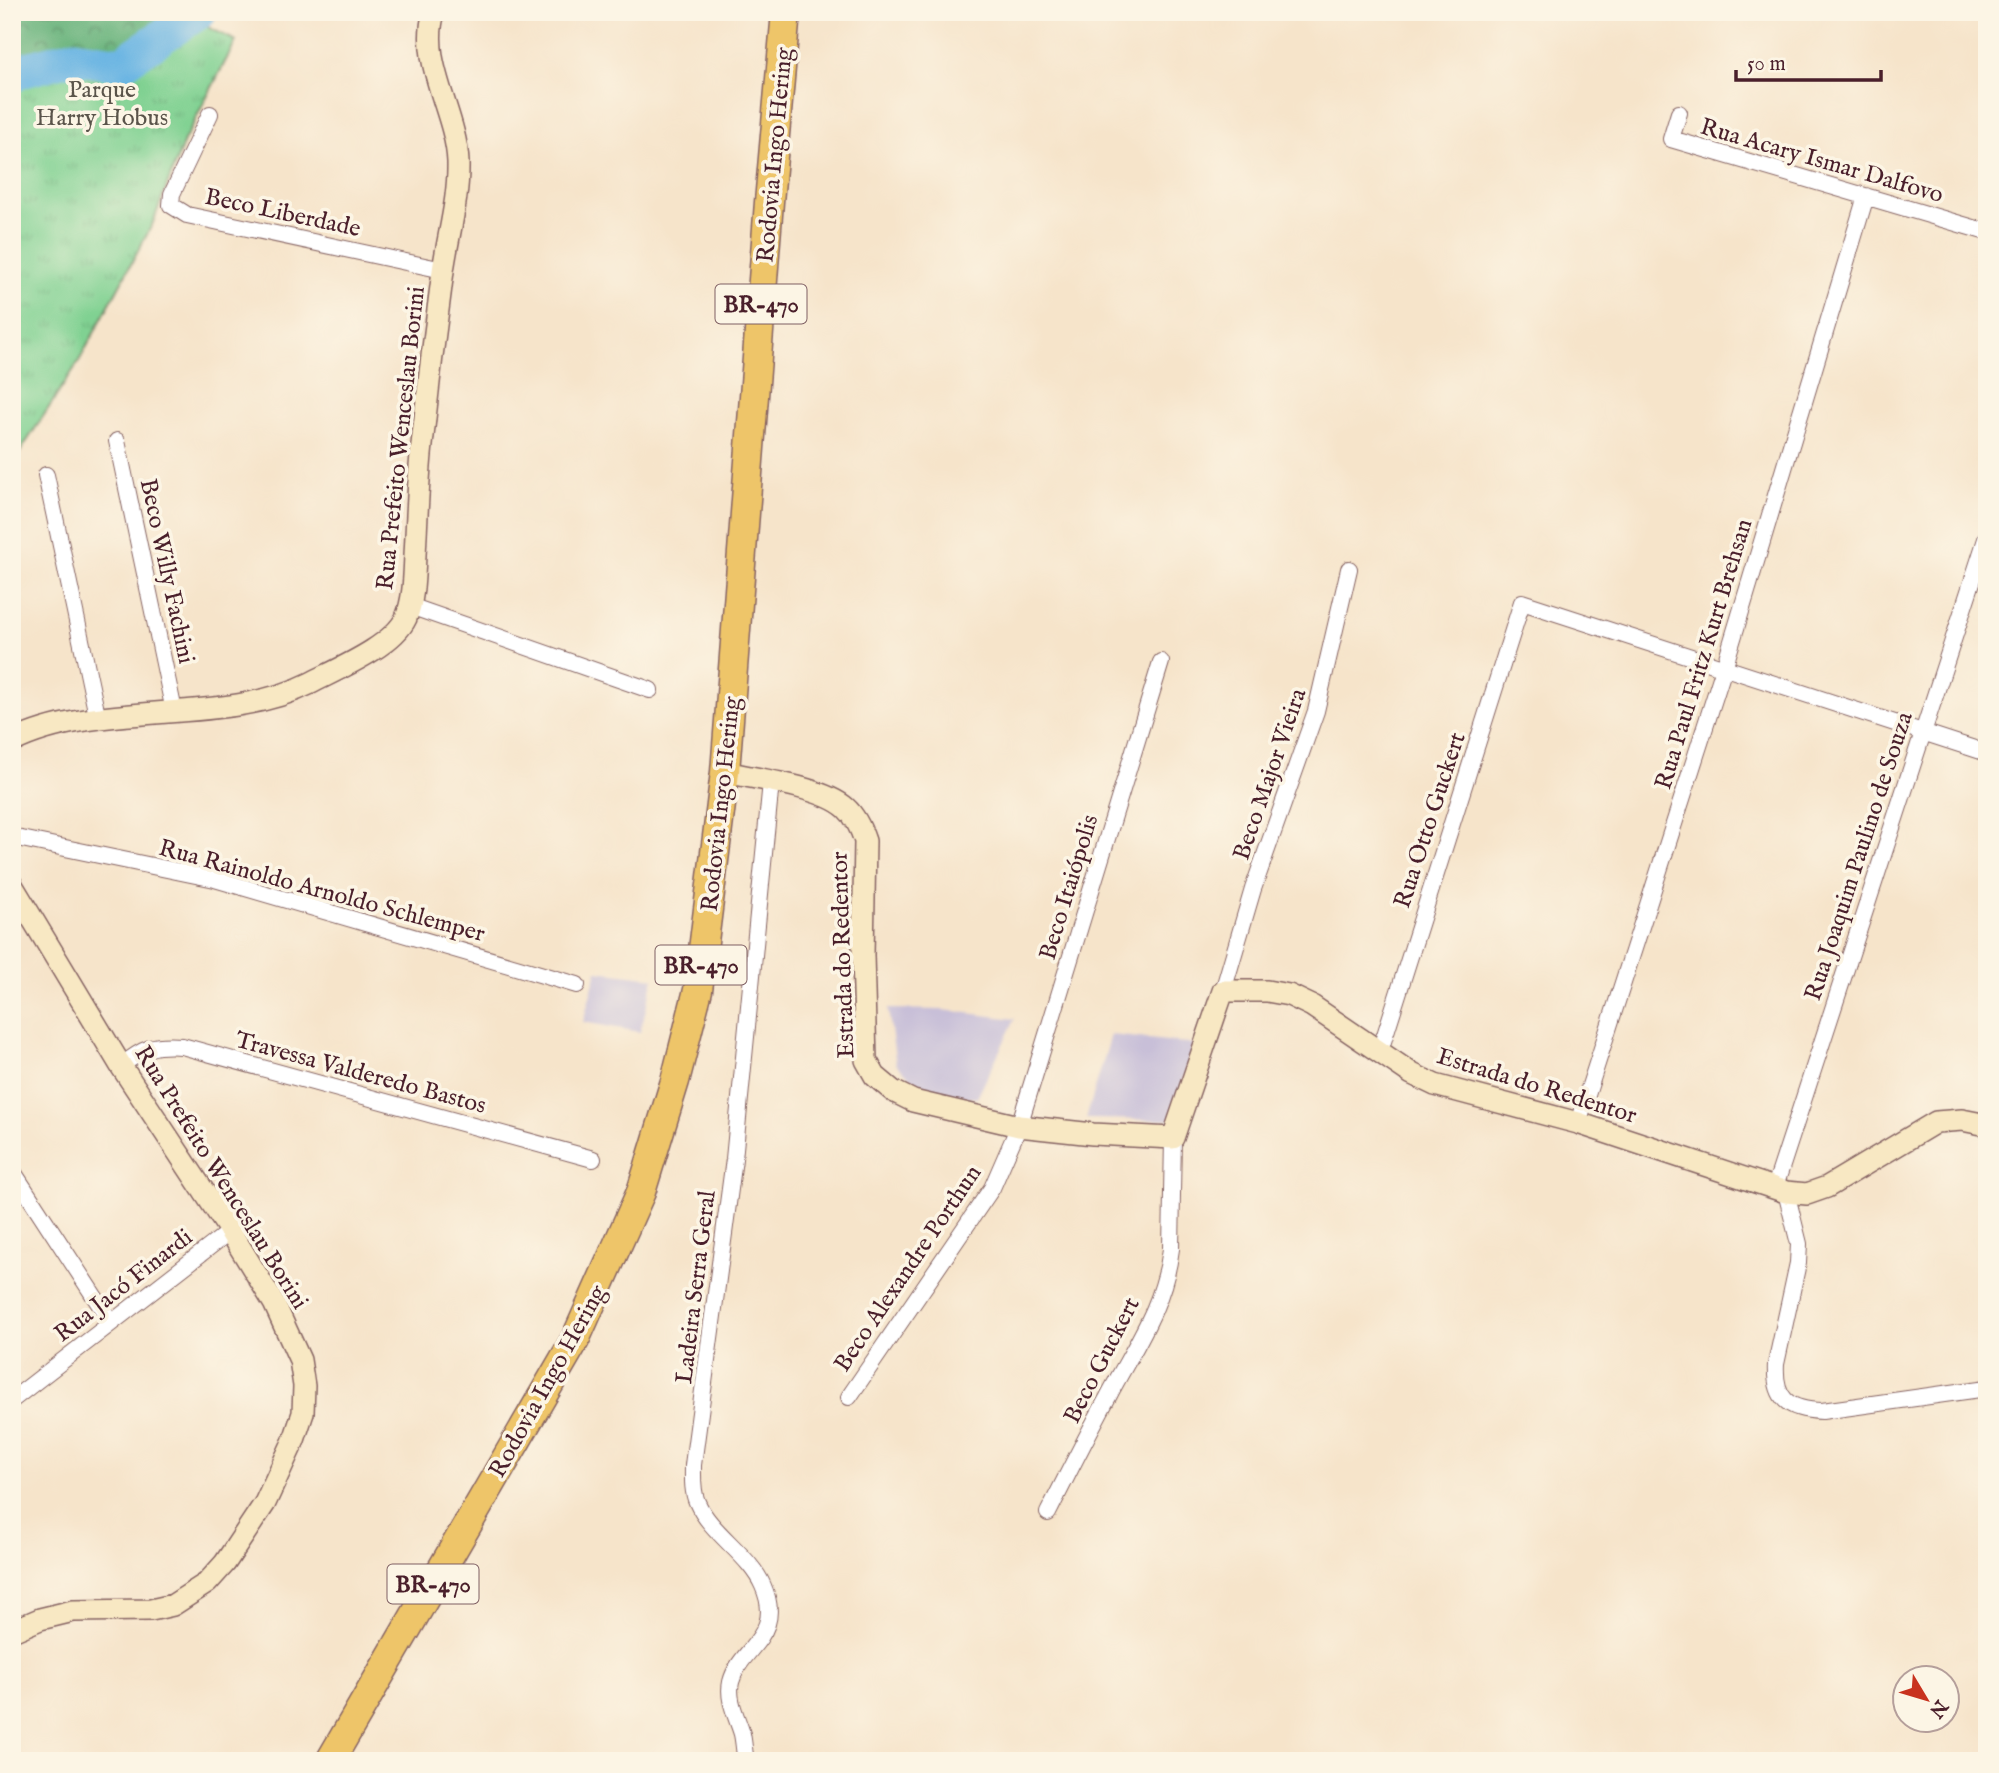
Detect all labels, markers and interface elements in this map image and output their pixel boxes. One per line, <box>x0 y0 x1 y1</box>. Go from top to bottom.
scale bar <box>1736 38 1882 82</box>
street label: Rodovia Ingo Hering <box>751 45 800 264</box>
text: 50 m <box>1747 51 1786 78</box>
park label: Parque Harry Hobus <box>36 75 168 134</box>
street label: Rua Acary Ismar Dalfovo <box>1696 112 1947 211</box>
street label: Beco Liberdade <box>202 182 363 245</box>
road number: BR-470 <box>716 284 806 324</box>
street label: Rua Prefeito Wenceslau Borini <box>370 285 433 592</box>
street label: Beco Willy Fachini <box>132 476 201 667</box>
street label: Rua Paul Fritz Kurt Brehsan <box>1648 515 1760 793</box>
street label: Beco Major Vieira <box>1227 684 1315 864</box>
street label: Rodovia Ingo Hering <box>695 694 748 913</box>
street label: Rua Joaquim Paulino de Souza <box>1798 708 1921 1005</box>
street label: Rua Otto Guckert <box>1387 729 1473 912</box>
street label: Beco Itaiópolis <box>1033 811 1106 964</box>
street label: Rua Rainoldo Arnoldo Schlemper <box>155 833 488 950</box>
street label: Estrada do Redentor <box>824 851 863 1059</box>
road number: BR-470 <box>656 946 746 984</box>
street label: Travessa Valderedo Bastos <box>232 1025 489 1122</box>
street label: Rua Prefeito Wenceslau Borini <box>127 1040 315 1315</box>
street label: Estrada do Redentor <box>1433 1041 1640 1132</box>
street label: Beco Alexandre Porthun <box>827 1159 989 1378</box>
street label: Ladeira Serra Geral <box>669 1188 724 1386</box>
street label: Rua Jacó Finardi <box>49 1223 199 1350</box>
street label: Rodovia Ingo Hering <box>482 1279 615 1484</box>
street label: Beco Guckert <box>1057 1292 1147 1429</box>
road number: BR-470 <box>388 1564 478 1604</box>
north arrow <box>1890 1664 1960 1734</box>
text: N <box>1923 1694 1953 1723</box>

